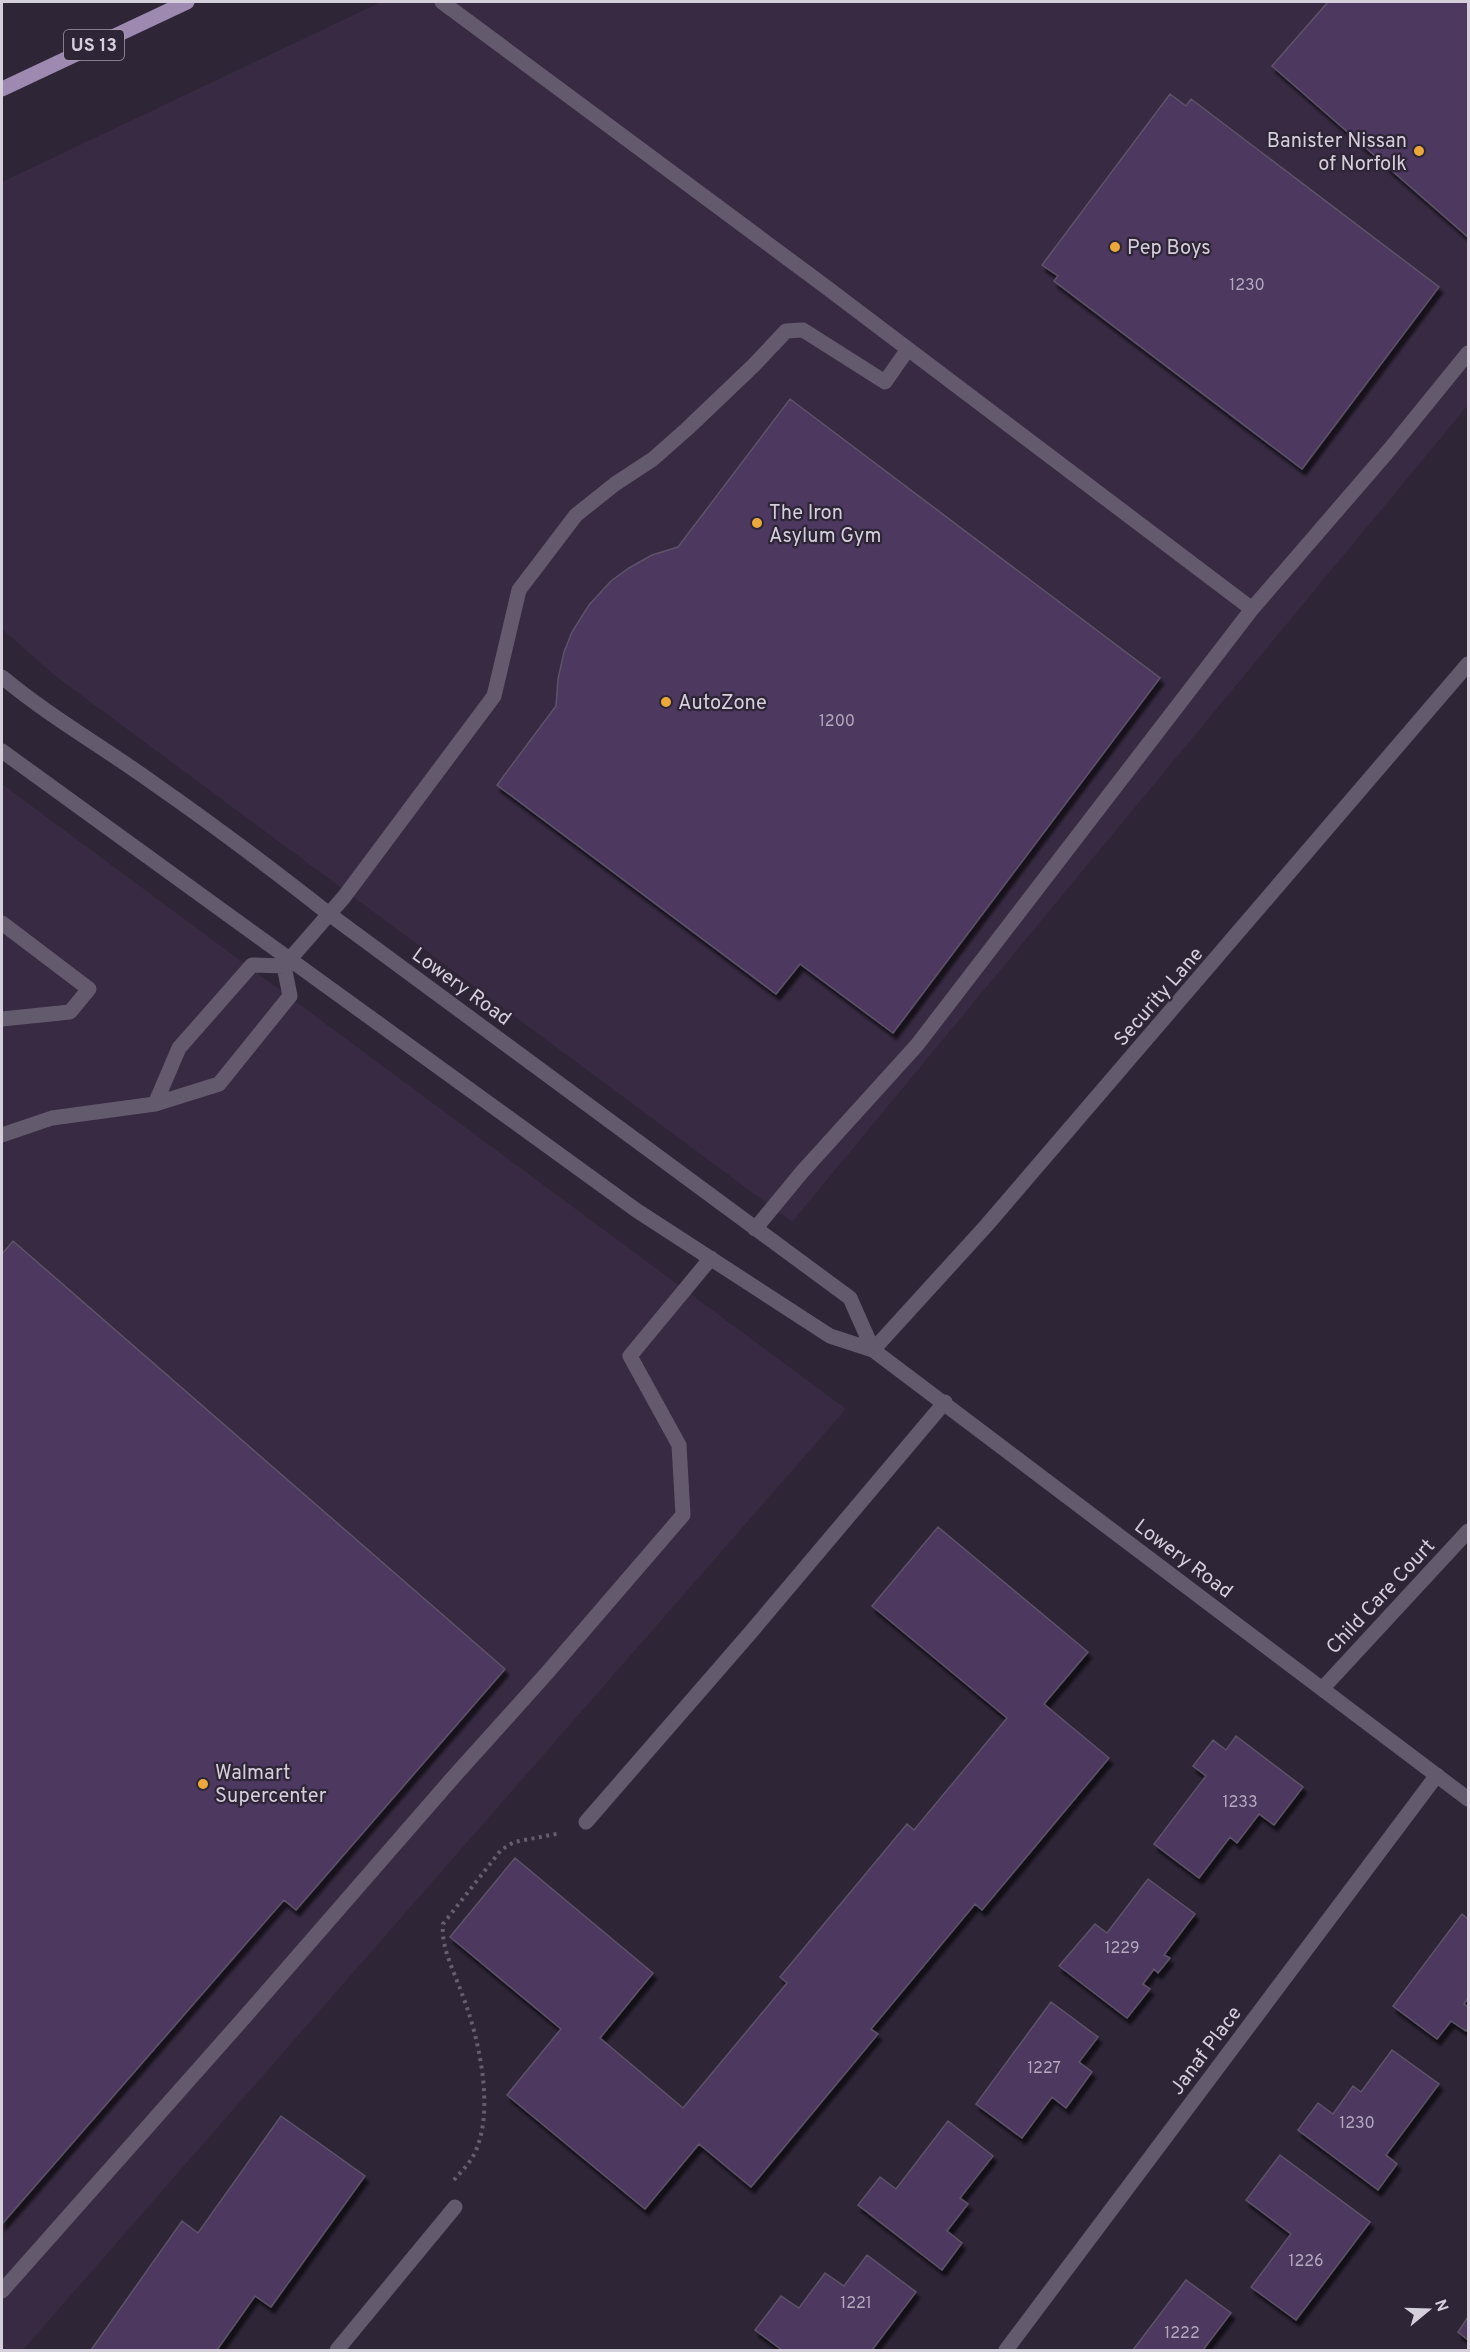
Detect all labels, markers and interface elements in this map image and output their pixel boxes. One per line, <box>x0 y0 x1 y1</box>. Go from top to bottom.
road number: US 13 <box>64 30 124 60</box>
place label: Banister Nissan of Norfolk <box>1267 129 1407 178</box>
marker: Banister Nissan of Norfolk <box>1412 144 1426 158</box>
place label: Pep Boys <box>1127 236 1211 262</box>
marker: Pep Boys <box>1108 240 1122 254</box>
house number: 1230 <box>1229 276 1265 296</box>
place label: The Iron Asylum Gym <box>769 501 881 550</box>
marker: The Iron Asylum Gym <box>750 516 764 530</box>
place label: AutoZone <box>678 691 767 717</box>
marker: AutoZone <box>659 695 673 709</box>
house number: 1200 <box>819 712 855 732</box>
street label: Security Lane <box>1109 942 1210 1052</box>
street label: Lowery Road <box>406 943 516 1032</box>
street label: Lowery Road <box>1128 1514 1237 1605</box>
street label: Child Care Court <box>1321 1534 1441 1660</box>
place label: Walmart Supercenter <box>215 1761 327 1810</box>
marker: Walmart Supercenter <box>196 1777 210 1791</box>
house number: 1233 <box>1222 1793 1258 1813</box>
house number: 1229 <box>1104 1939 1140 1959</box>
street label: Janaf Place <box>1165 2002 1248 2101</box>
house number: 1227 <box>1027 2059 1061 2079</box>
house number: 1230 <box>1339 2114 1375 2134</box>
house number: 1226 <box>1288 2252 1324 2272</box>
north arrow <box>1398 2280 1458 2340</box>
house number: 1221 <box>840 2294 872 2314</box>
text: N <box>1429 2297 1452 2314</box>
house number: 1222 <box>1164 2324 1200 2344</box>

